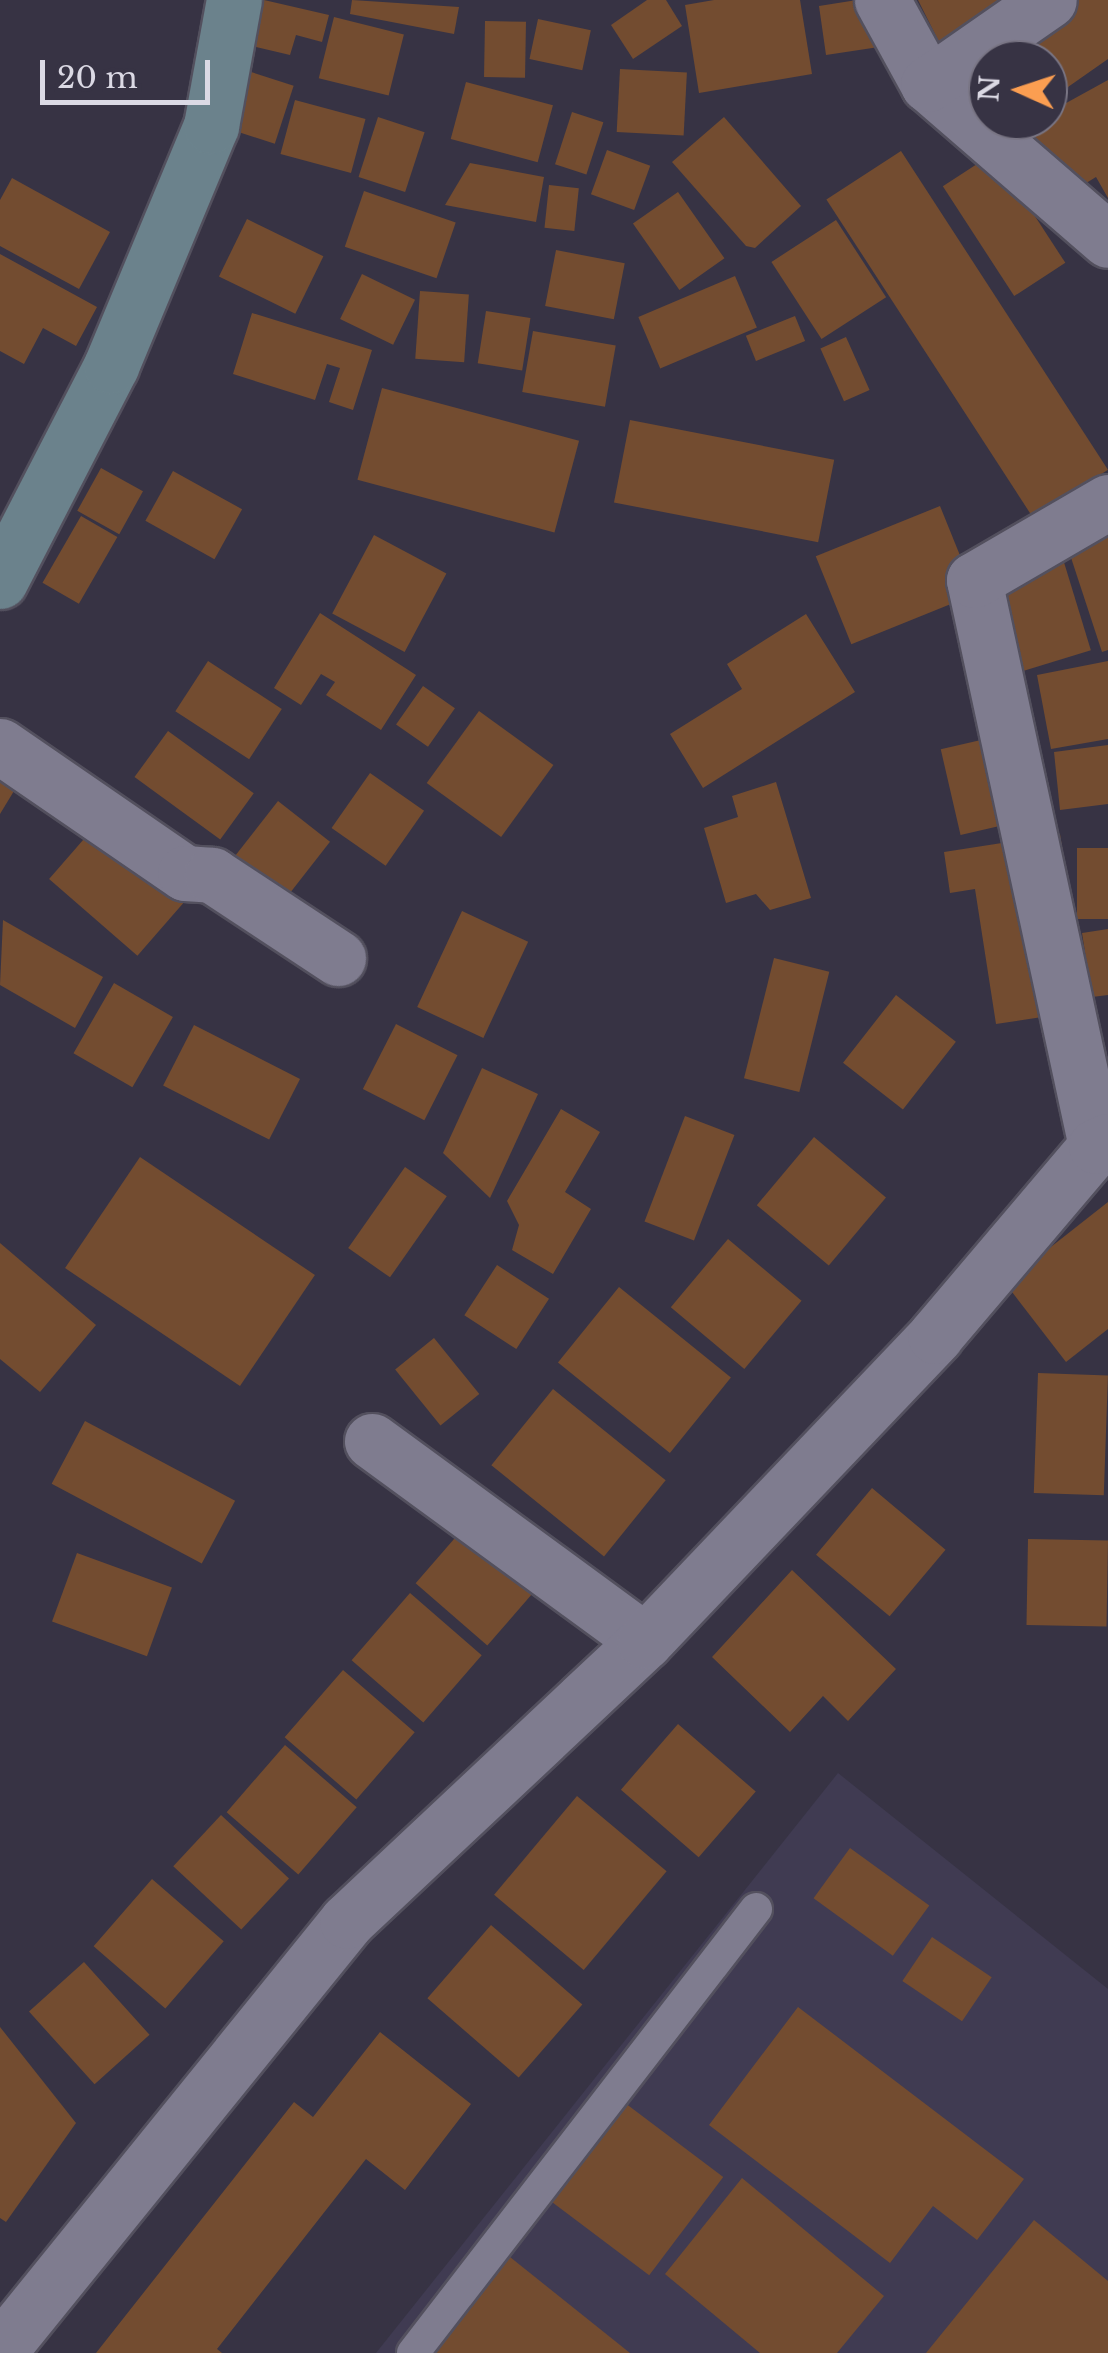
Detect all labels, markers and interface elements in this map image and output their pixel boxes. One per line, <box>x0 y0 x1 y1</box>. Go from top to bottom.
scale bar <box>45 40 215 102</box>
north arrow <box>968 40 1068 140</box>
text: 20 m <box>57 59 138 96</box>
text: N <box>971 74 1008 103</box>

